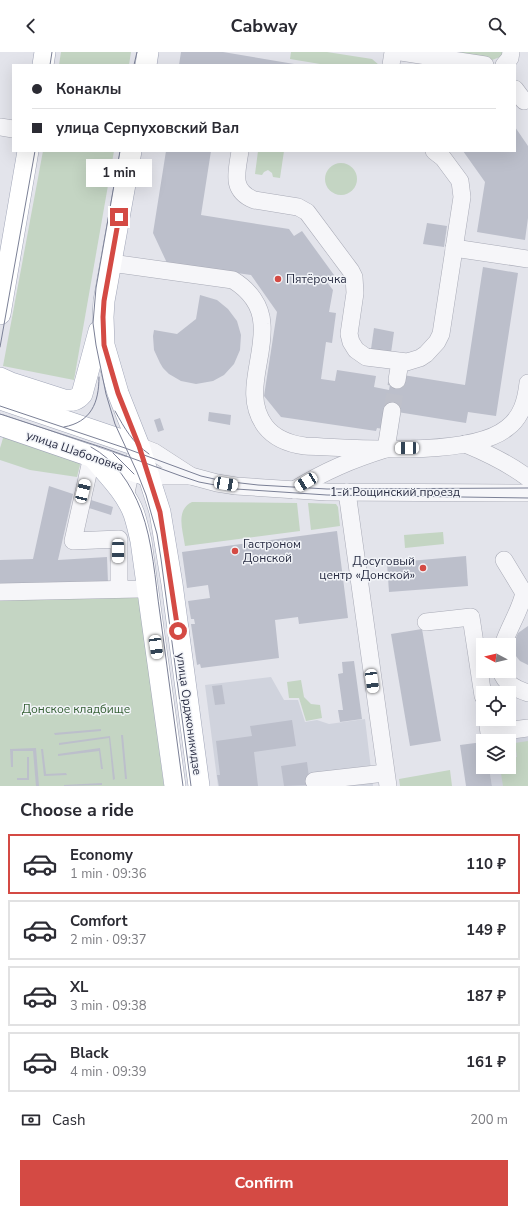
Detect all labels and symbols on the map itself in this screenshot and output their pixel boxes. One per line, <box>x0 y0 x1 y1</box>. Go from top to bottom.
callout: 1 min <box>86 159 152 187</box>
route end <box>110 208 128 226</box>
place label: Пятёрочка <box>286 271 347 287</box>
marker: Пятёрочка <box>273 274 283 284</box>
street label: улица Шаболовка <box>24 427 126 475</box>
car <box>395 442 419 454</box>
car <box>293 471 319 493</box>
car <box>213 476 239 492</box>
car <box>74 478 92 504</box>
street label: 1-й Рощинский проезд <box>330 484 460 500</box>
place label: Гастроном Донской <box>243 536 301 566</box>
car <box>112 539 124 563</box>
marker: Гастроном Донской <box>230 546 240 556</box>
place label: Досуговый центр «Донской» <box>319 553 415 583</box>
marker: Досуговый центр «Донской» <box>418 563 428 573</box>
route start <box>169 622 187 640</box>
car <box>148 634 164 660</box>
north arrow <box>476 638 516 678</box>
street label: улица Орджоникидзе <box>173 652 205 776</box>
car <box>364 668 380 694</box>
park label: Донское кладбище <box>22 701 130 717</box>

